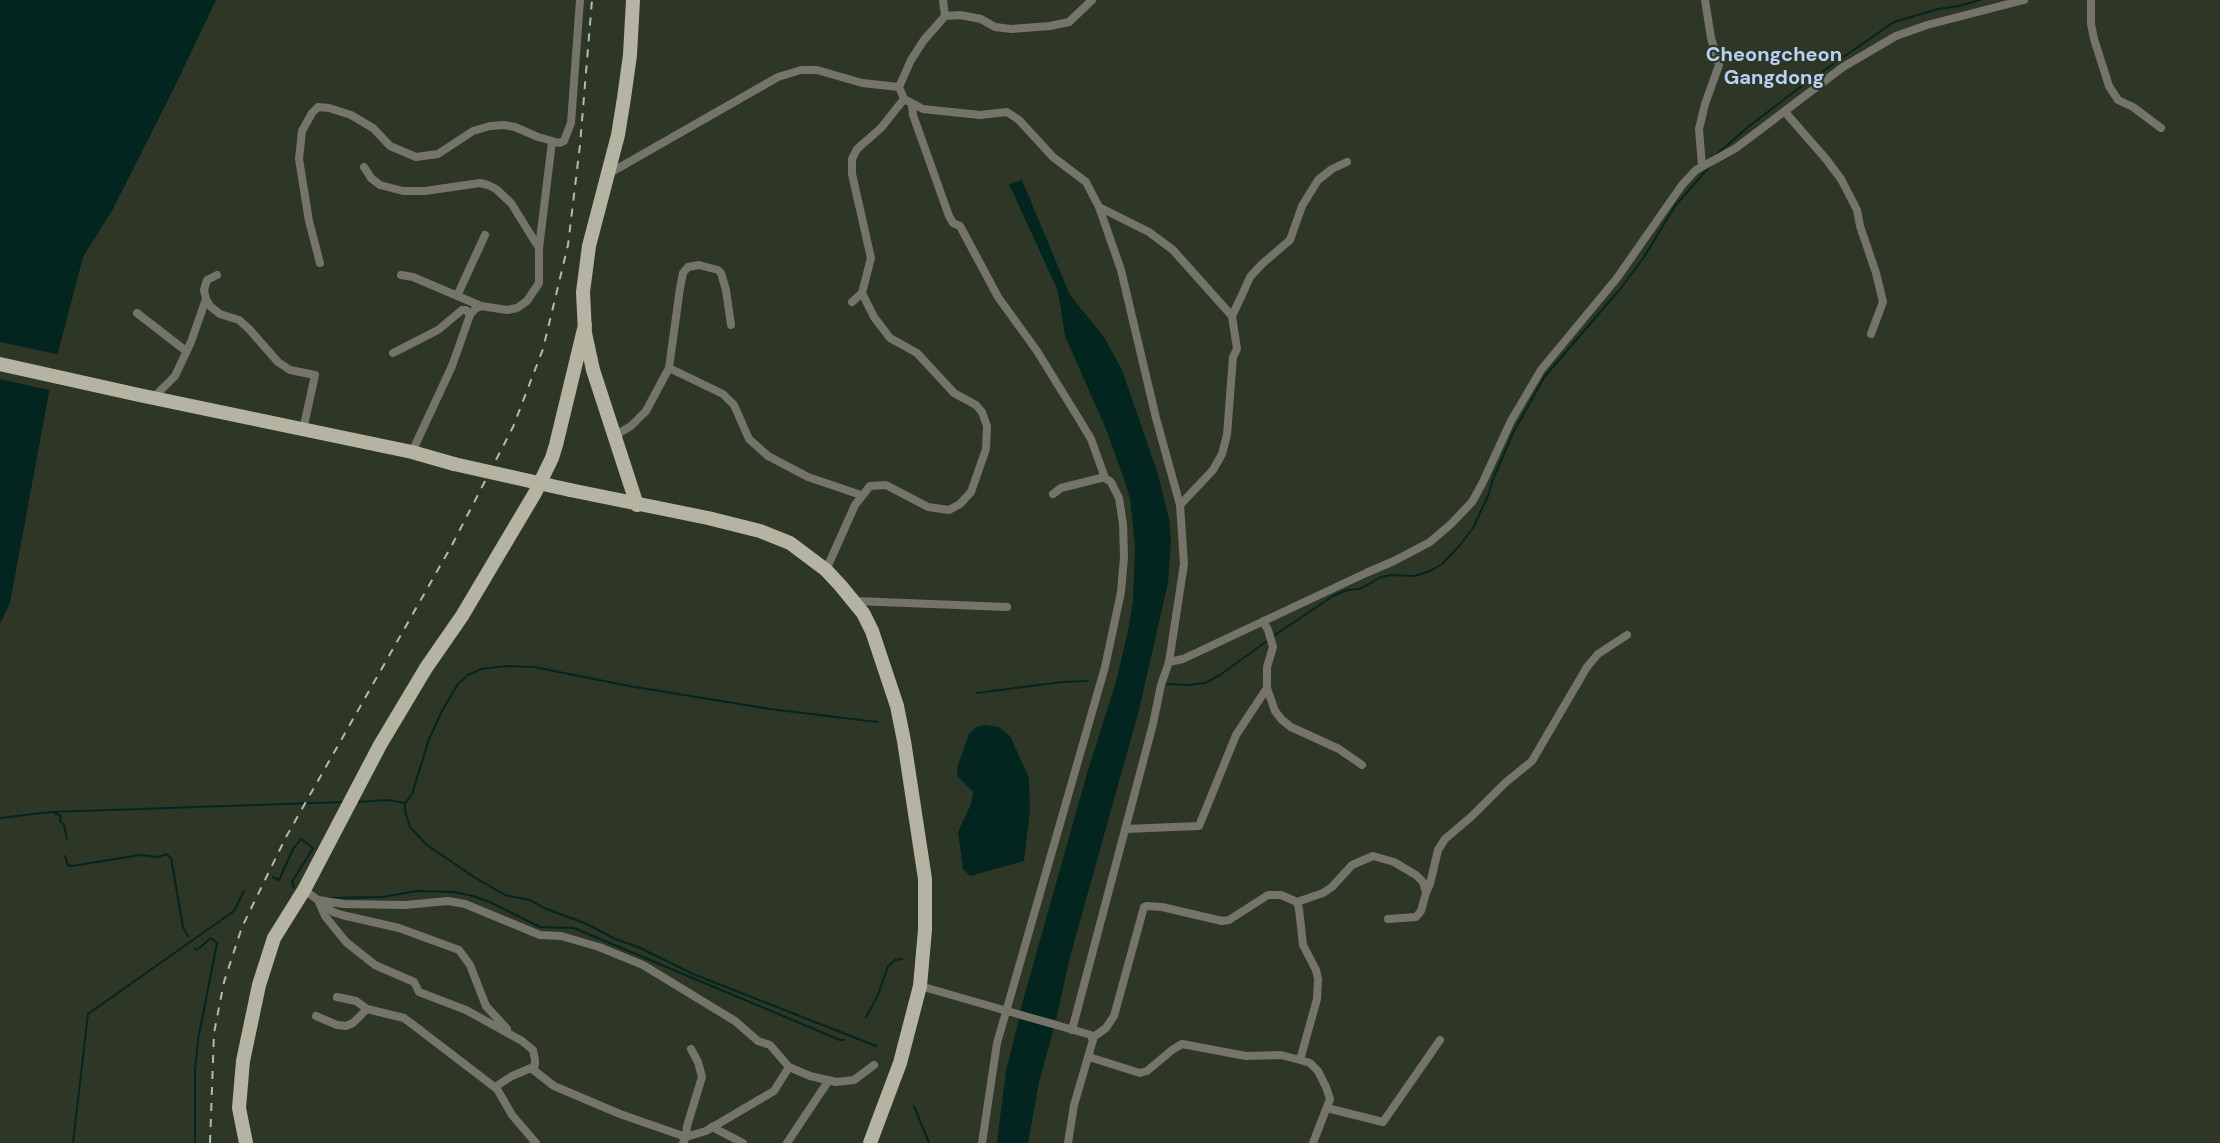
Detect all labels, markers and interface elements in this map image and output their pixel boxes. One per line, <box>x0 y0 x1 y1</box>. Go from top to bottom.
district label: Cheongcheon Gangdong <box>1706 44 1842 91</box>

